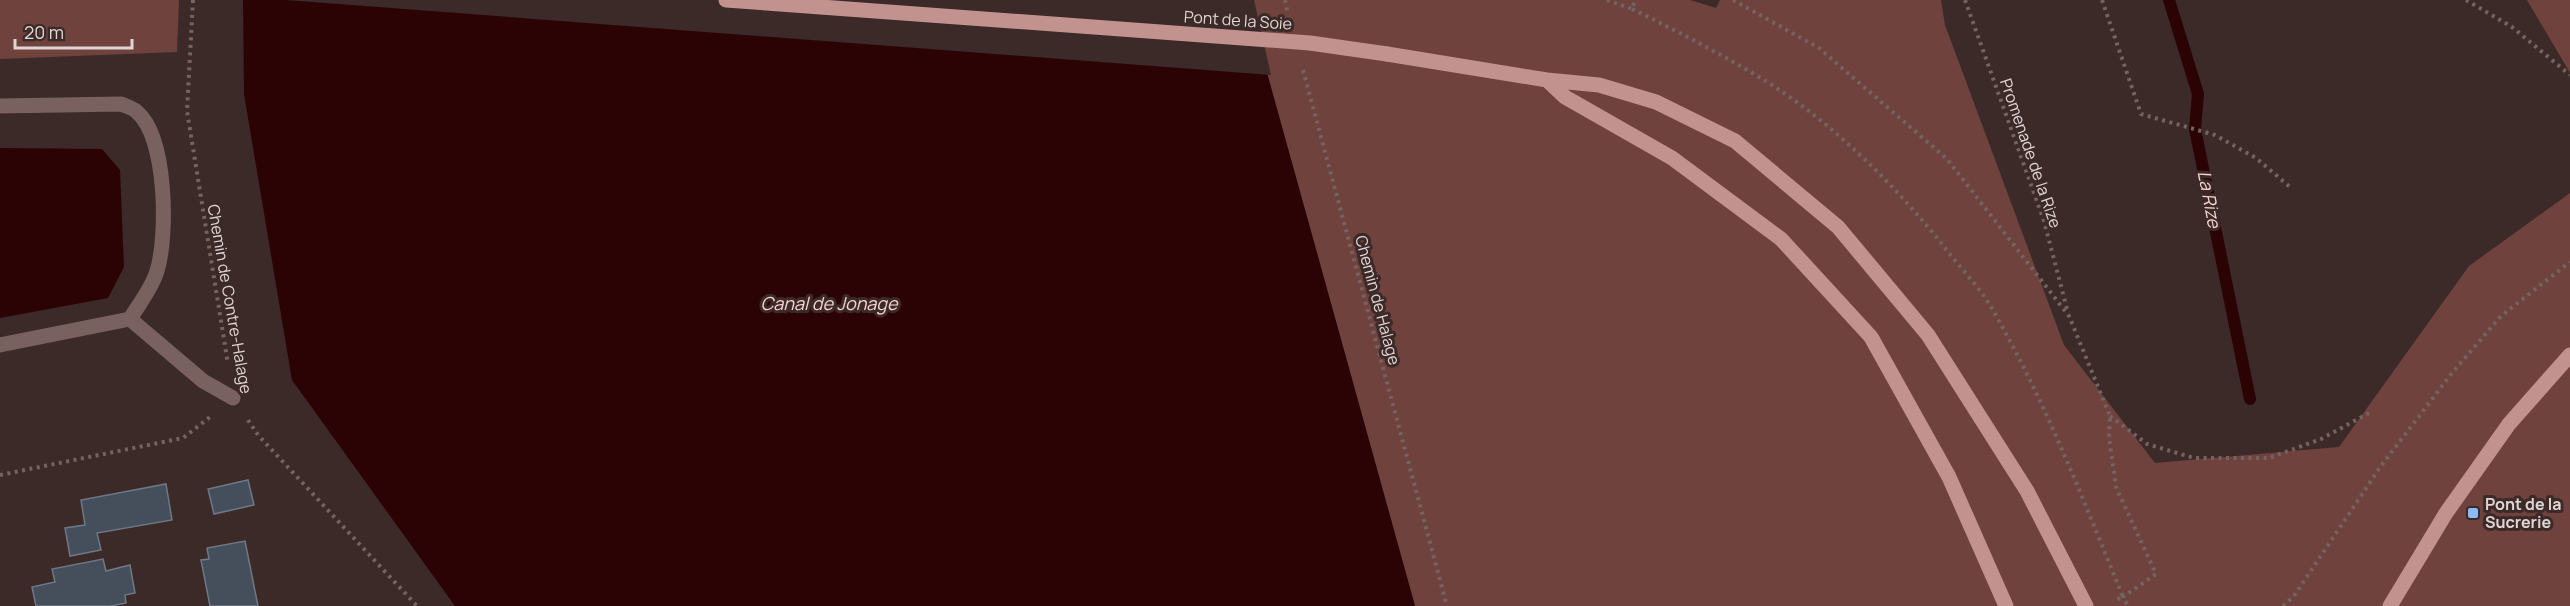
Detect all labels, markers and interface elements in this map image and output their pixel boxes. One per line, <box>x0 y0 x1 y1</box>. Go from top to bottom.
street label: Pont de la Soie <box>1183 5 1293 35</box>
scale bar <box>15 12 132 50</box>
text: 20 m <box>24 20 64 44</box>
street label: Promenade de la Rize <box>1995 75 2067 231</box>
water label: La Rize <box>2193 168 2228 231</box>
street label: Chemin de Contre-Halage <box>203 203 257 395</box>
street label: Chemin de Halage <box>1350 233 1406 367</box>
water label: Canal de Jonage <box>760 291 899 315</box>
place label: Pont de la Sucrerie <box>2485 493 2562 533</box>
marker: Pont de la Sucrerie <box>2466 506 2480 520</box>

